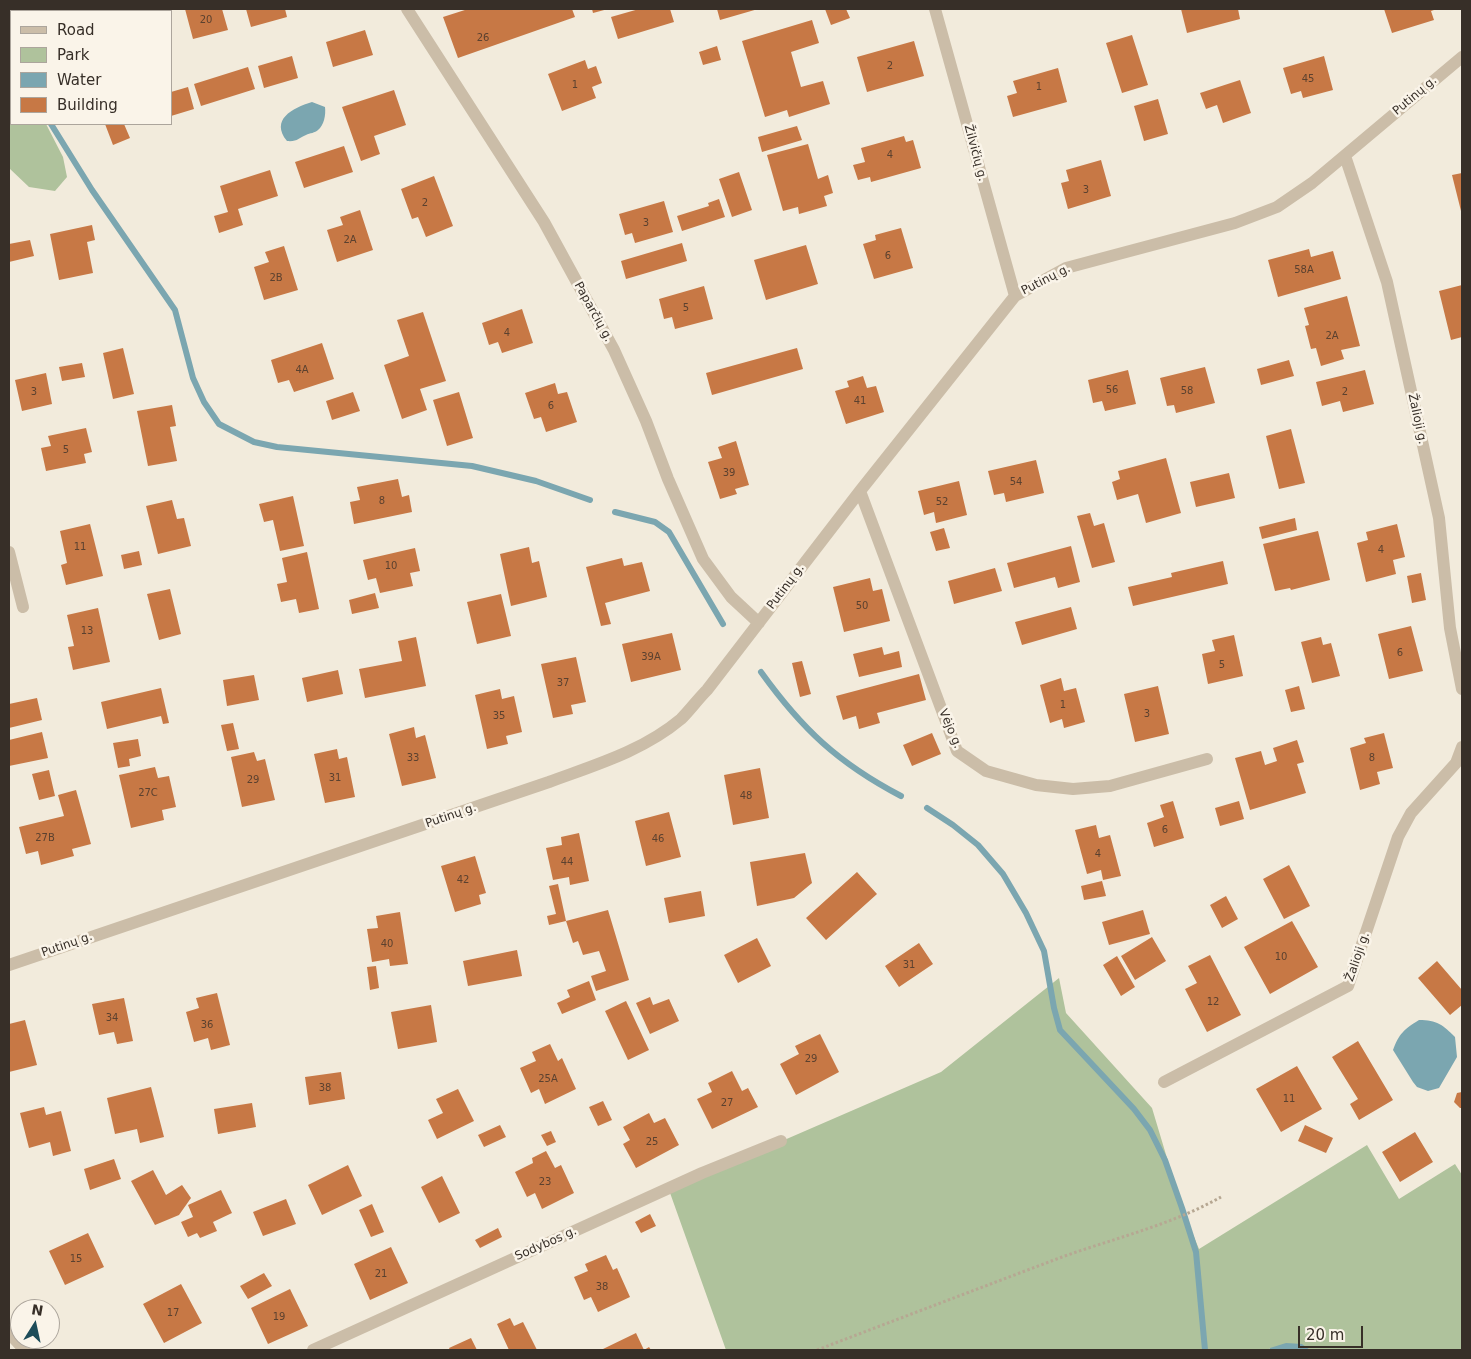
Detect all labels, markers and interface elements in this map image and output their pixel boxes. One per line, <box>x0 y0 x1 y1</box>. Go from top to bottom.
legend <box>10 10 172 125</box>
house number: 20 <box>200 14 212 26</box>
text: Road <box>57 21 95 39</box>
house number: 26 <box>477 32 489 44</box>
text: Park <box>57 46 89 64</box>
house number: 2 <box>887 60 893 72</box>
text: Water <box>57 71 101 89</box>
house number: 45 <box>1302 73 1314 85</box>
street label: Putinų g. <box>1390 73 1440 119</box>
house number: 1 <box>572 79 578 91</box>
house number: 1 <box>1036 81 1042 93</box>
text: Building <box>57 96 118 114</box>
street label: Žilvičių g. <box>961 123 989 183</box>
house number: 4 <box>887 149 893 161</box>
house number: 3 <box>1083 184 1089 196</box>
house number: 2 <box>422 197 428 209</box>
house number: 3 <box>643 217 649 229</box>
house number: 2A <box>343 234 357 246</box>
house number: 6 <box>885 250 891 262</box>
street label: Putinų g. <box>1019 262 1073 298</box>
house number: 58A <box>1294 264 1314 276</box>
house number: 2B <box>269 272 283 284</box>
street label: Paparčių g. <box>571 279 615 345</box>
house number: 5 <box>683 302 689 314</box>
house number: 4 <box>504 327 510 339</box>
house number: 2A <box>1325 330 1339 342</box>
house number: 4A <box>295 364 309 376</box>
house number: 56 <box>1106 384 1118 396</box>
house number: 58 <box>1181 385 1193 397</box>
house number: 3 <box>31 386 37 398</box>
house number: 2 <box>1342 386 1348 398</box>
street label: Žalioji g. <box>1405 392 1429 446</box>
house number: 41 <box>854 395 866 407</box>
house number: 6 <box>548 400 554 412</box>
house number: 5 <box>63 444 69 456</box>
house number: 39 <box>723 467 735 479</box>
house number: 54 <box>1010 476 1022 488</box>
house number: 8 <box>379 495 385 507</box>
house number: 52 <box>936 496 948 508</box>
house number: 11 <box>74 541 86 553</box>
house number: 4 <box>1378 544 1384 556</box>
house number: 10 <box>385 560 397 572</box>
street label: Putinų g. <box>764 561 808 613</box>
house number: 50 <box>856 600 868 612</box>
house number: 13 <box>81 625 93 637</box>
house number: 6 <box>1397 647 1403 659</box>
house number: 39A <box>641 651 661 663</box>
house number: 5 <box>1219 659 1225 671</box>
house number: 37 <box>557 677 569 689</box>
house number: 1 <box>1060 699 1066 711</box>
street label: Vėjo g. <box>935 707 965 751</box>
house number: 3 <box>1144 708 1150 720</box>
house number: 35 <box>493 710 505 722</box>
house number: 33 <box>407 752 419 764</box>
house number: 8 <box>1369 752 1375 764</box>
house number: 31 <box>329 772 341 784</box>
house number: 29 <box>247 774 259 786</box>
house number: 27C <box>138 787 158 799</box>
house number: 48 <box>740 790 752 802</box>
street label: Putinų g. <box>424 801 478 831</box>
house number: 6 <box>1162 824 1168 836</box>
house number: 27B <box>35 832 55 844</box>
house number: 46 <box>652 833 664 845</box>
house number: 4 <box>1095 848 1101 860</box>
house number: 44 <box>561 856 573 868</box>
house number: 42 <box>457 874 469 886</box>
street label: Putinų g. <box>40 930 94 960</box>
street label: Žalioji g. <box>1343 930 1373 984</box>
house number: 40 <box>381 938 393 950</box>
house number: 10 <box>1275 951 1287 963</box>
house number: 31 <box>903 959 915 971</box>
house number: 12 <box>1207 996 1219 1008</box>
house number: 34 <box>106 1012 118 1024</box>
house number: 36 <box>201 1019 213 1031</box>
house number: 29 <box>805 1053 817 1065</box>
house number: 25A <box>538 1073 558 1085</box>
house number: 38 <box>319 1082 331 1094</box>
house number: 11 <box>1283 1093 1295 1105</box>
house number: 27 <box>721 1097 733 1109</box>
house number: 25 <box>646 1136 658 1148</box>
house number: 23 <box>539 1176 551 1188</box>
street label: Sodybos g. <box>513 1224 579 1264</box>
house number: 15 <box>70 1253 82 1265</box>
house number: 21 <box>375 1268 387 1280</box>
house number: 38 <box>596 1281 608 1293</box>
north arrow <box>10 1299 60 1349</box>
text: N <box>30 1301 45 1319</box>
house number: 17 <box>167 1307 179 1319</box>
house number: 19 <box>273 1311 285 1323</box>
scale bar <box>1301 1316 1366 1348</box>
text: 20 m <box>1306 1326 1344 1344</box>

